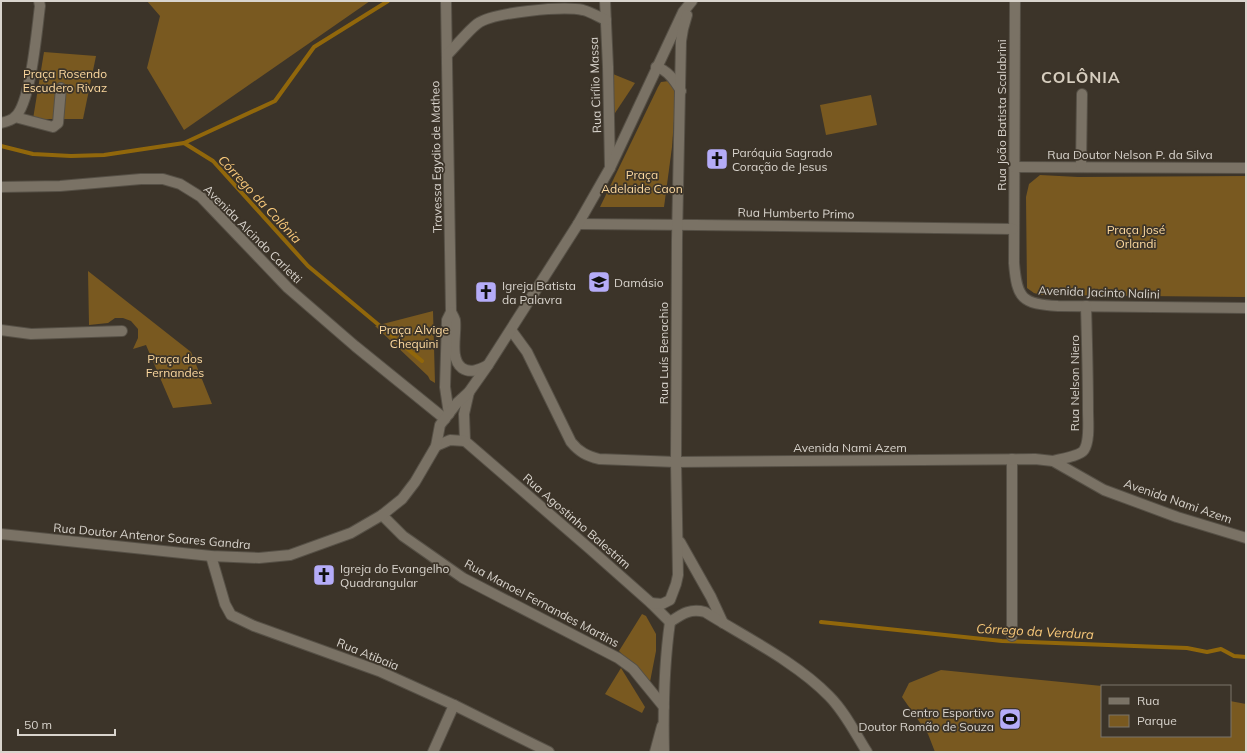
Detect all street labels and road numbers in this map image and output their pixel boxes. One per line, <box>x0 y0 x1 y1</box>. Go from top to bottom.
street label: Rua Cirílio Massa <box>586 37 604 133</box>
street label: Rua João Batista Scalabrini <box>994 39 1009 191</box>
street label: Travessa Egydio de Matheo <box>427 81 445 233</box>
street label: Rua Doutor Nelson P. da Silva <box>1047 147 1213 162</box>
street label: Avenida Alcindo Carletti <box>201 182 306 287</box>
street label: Rua Humberto Primo <box>737 204 855 222</box>
street label: Avenida Jacinto Nalini <box>1038 282 1160 302</box>
street label: Rua Luís Benachio <box>656 302 671 404</box>
street label: Rua Nelson Niero <box>1067 335 1082 431</box>
street label: Avenida Nami Azem <box>793 440 907 455</box>
street label: Rua Agostinho Balestrim <box>520 470 634 572</box>
street label: Avenida Nami Azem <box>1122 475 1234 527</box>
street label: Rua Doutor Antenor Soares Gandra <box>53 520 251 552</box>
street label: Rua Manoel Fernandes Martins <box>462 556 622 650</box>
street label: Rua Atibaia <box>335 635 401 673</box>

